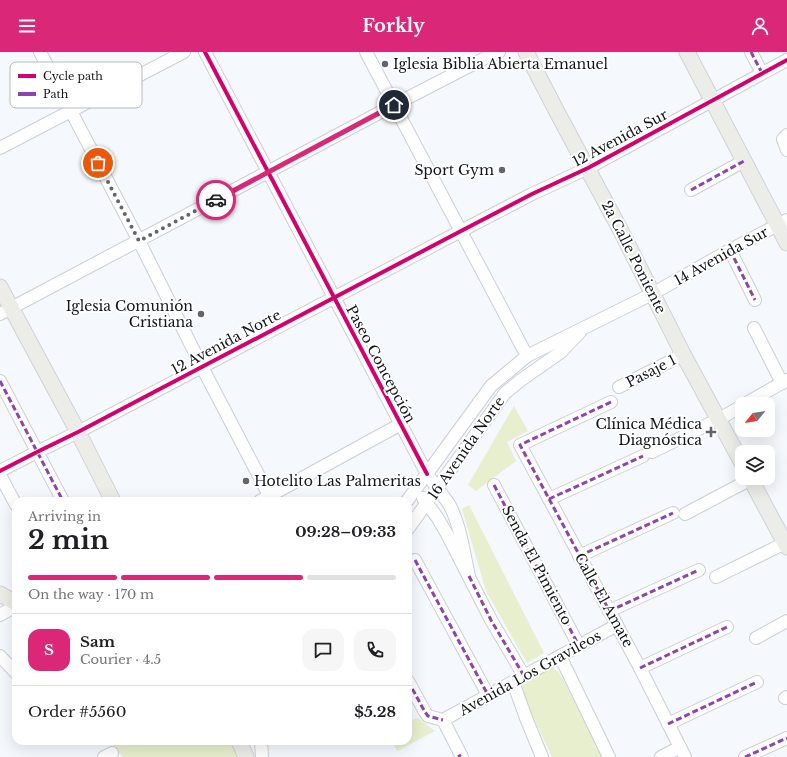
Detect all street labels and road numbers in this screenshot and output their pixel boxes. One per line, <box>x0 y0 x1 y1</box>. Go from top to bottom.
street label: 12 Avenida Sur <box>569 105 671 171</box>
street label: 2a Calle Poniente <box>598 198 670 316</box>
street label: 14 Avenida Sur <box>671 223 771 289</box>
street label: Paseo Concepción <box>342 302 420 426</box>
street label: 12 Avenida Norte <box>168 306 284 378</box>
street label: Pasaje 1 <box>623 351 679 391</box>
street label: 16 Avenida Norte <box>424 393 508 503</box>
street label: Senda El Pimiento <box>498 502 576 628</box>
street label: Calle El Amate <box>571 550 637 650</box>
street label: Avenida Los Gravileos <box>455 627 604 720</box>

